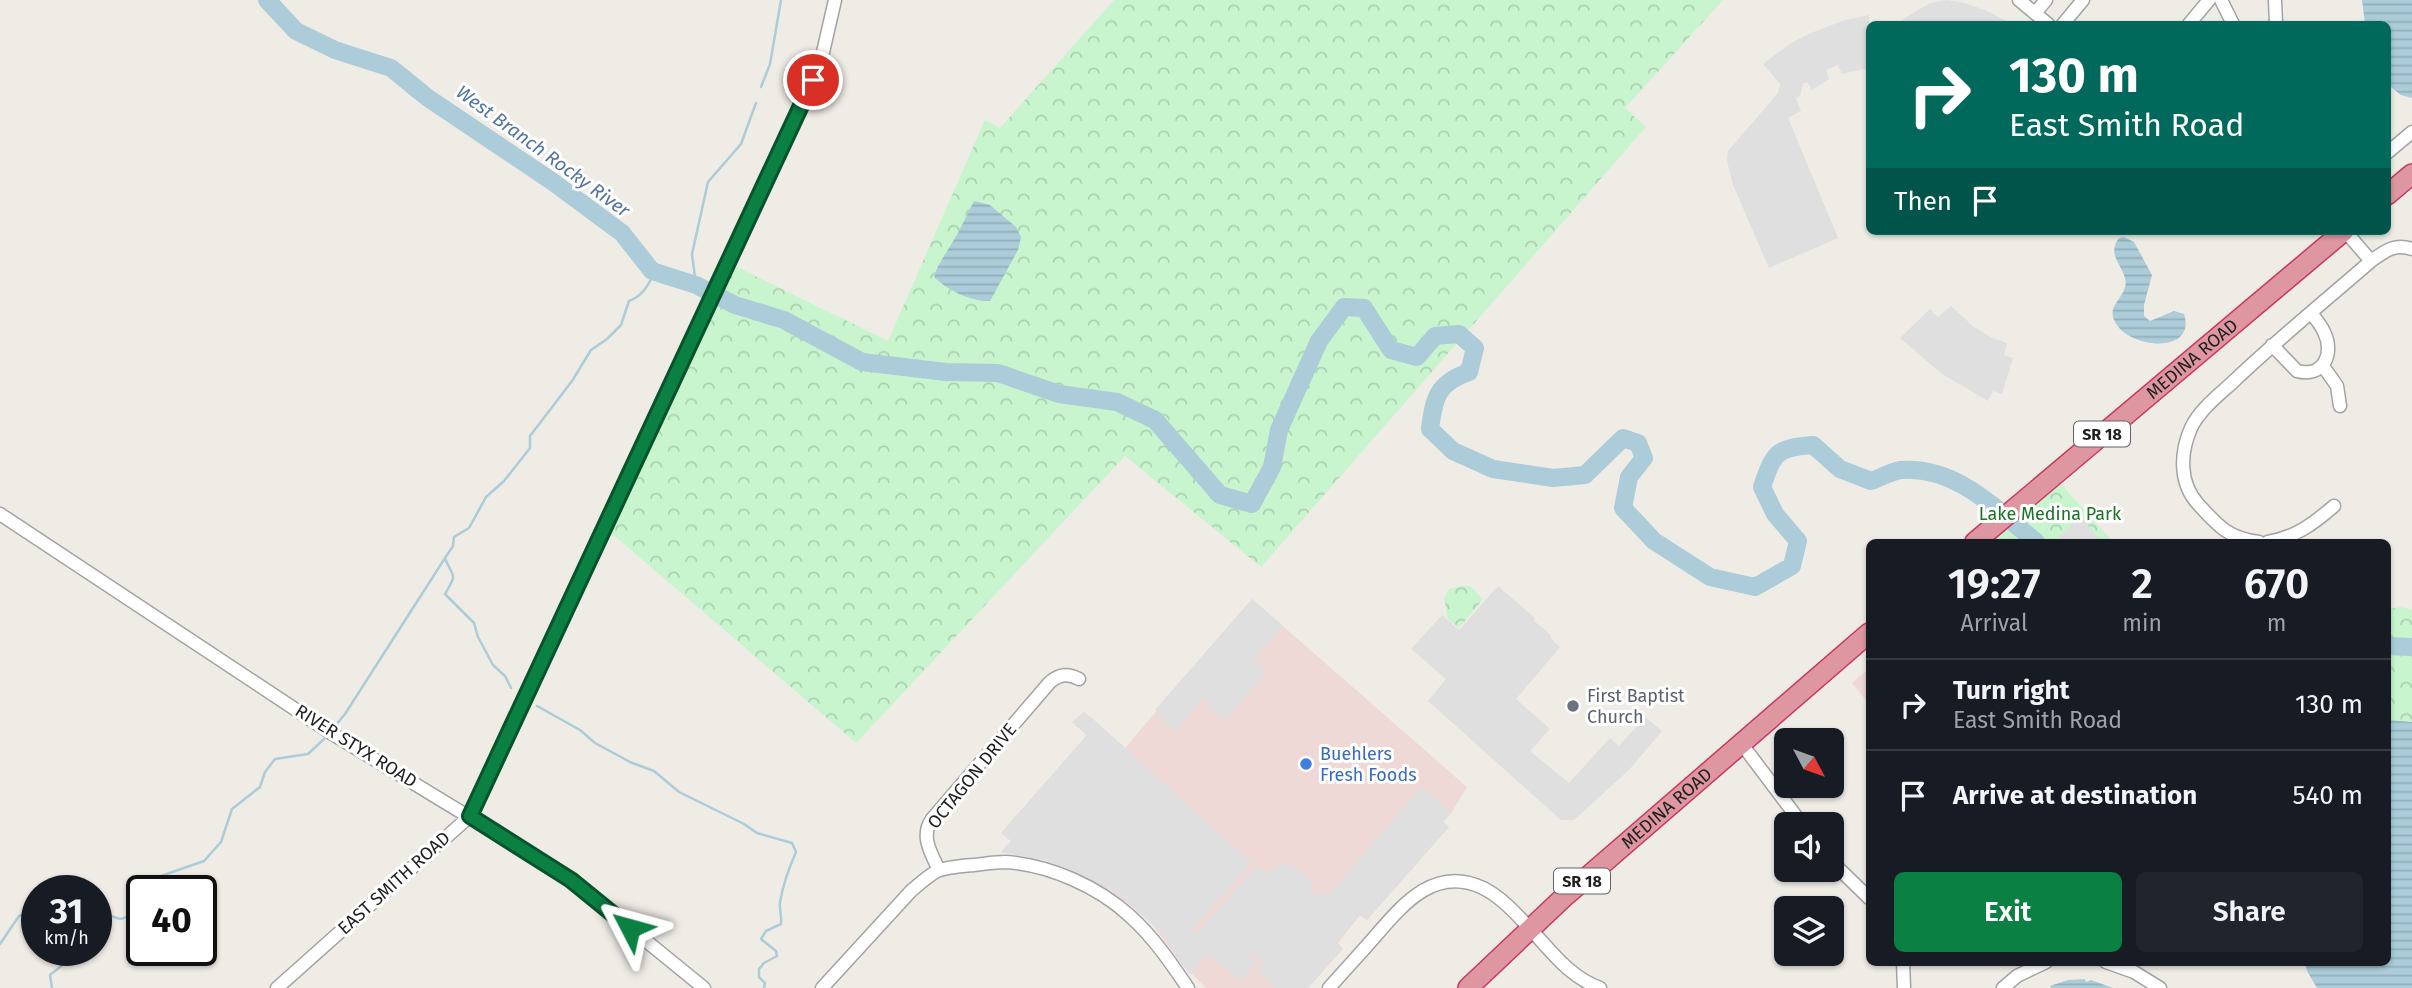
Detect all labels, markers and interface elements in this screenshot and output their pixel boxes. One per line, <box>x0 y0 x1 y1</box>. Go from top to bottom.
text: 130 m <box>2009 46 2139 105</box>
icon: right <box>1894 49 1985 140</box>
pin <box>783 50 843 110</box>
icon: arrive <box>794 61 832 99</box>
water label: West Branch Rocky River <box>452 80 635 222</box>
text: East Smith Road <box>2009 106 2244 144</box>
icon: arrive <box>1966 182 2004 220</box>
text: Then <box>1894 186 1952 217</box>
street label: MEDINA ROAD <box>2142 314 2242 404</box>
road number: SR 18 <box>2074 422 2130 446</box>
park label: Lake Medina Park <box>1979 503 2122 525</box>
text: 19:27 <box>1948 559 2041 609</box>
text: 2 <box>2131 559 2153 609</box>
text: 670 <box>2244 559 2309 609</box>
text: Arrival <box>1960 609 2028 637</box>
text: min <box>2122 609 2162 637</box>
text: m <box>2267 609 2286 637</box>
text: Turn right <box>1953 675 2070 706</box>
place label: First Baptist Church <box>1587 685 1685 728</box>
icon: right <box>1894 686 1932 724</box>
text: 130 m <box>2295 689 2363 720</box>
marker: First Baptist Church <box>1565 698 1581 714</box>
street label: RIVER STYX ROAD <box>291 700 421 792</box>
text: East Smith Road <box>1953 706 2122 734</box>
street label: OCTAGON DRIVE <box>923 719 1021 833</box>
north arrow <box>1774 728 1844 798</box>
map controls <box>1774 728 1844 966</box>
place label: Buehlers Fresh Foods <box>1320 743 1417 786</box>
marker: Buehlers Fresh Foods <box>1298 756 1314 772</box>
street label: MEDINA ROAD <box>1617 763 1717 853</box>
icon: arrive <box>1894 777 1932 815</box>
text: Arrive at destination <box>1953 780 2197 811</box>
text: 540 m <box>2292 780 2363 811</box>
button: sound <box>1774 812 1844 882</box>
street label: EAST SMITH ROAD <box>333 827 455 939</box>
road number: SR 18 <box>1554 868 1610 894</box>
button: Exit <box>1894 872 2122 952</box>
button: Share <box>2136 872 2363 952</box>
speed limit sign: 40 <box>126 875 217 966</box>
text: 31 <box>50 890 83 932</box>
position arrow <box>593 891 667 965</box>
button: layers <box>1774 896 1844 966</box>
text: km/h <box>44 927 89 949</box>

